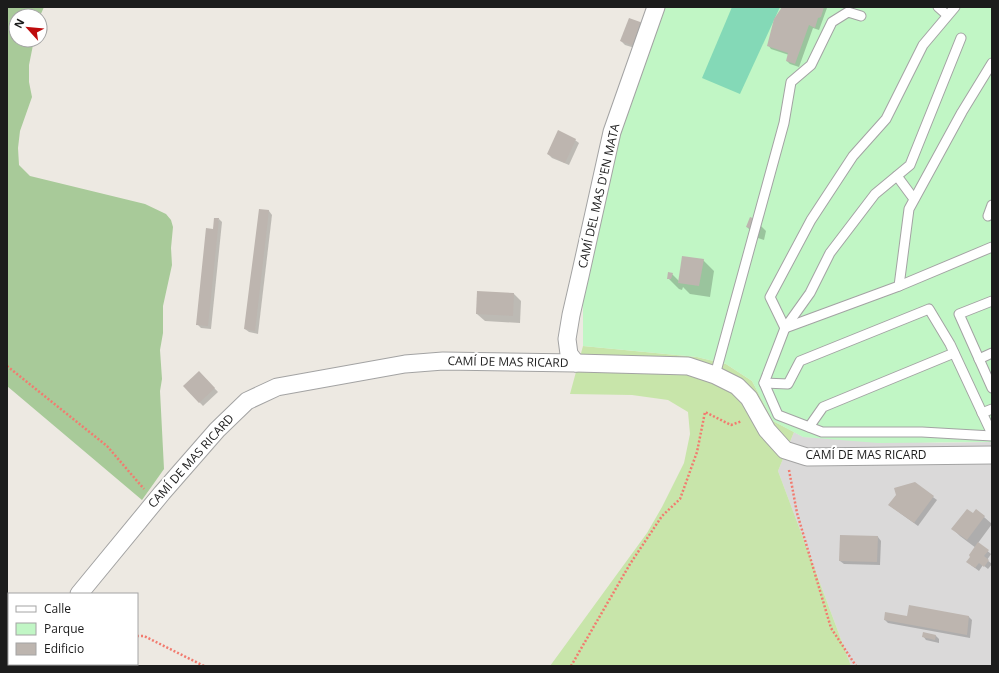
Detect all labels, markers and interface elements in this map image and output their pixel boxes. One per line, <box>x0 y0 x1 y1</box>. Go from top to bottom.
north arrow <box>8 8 48 48</box>
text: N <box>10 16 27 31</box>
street label: CAMÍ DEL MAS D'EN MATA <box>574 121 624 270</box>
street label: CAMÍ DE MAS RICARD <box>447 352 569 371</box>
street label: CAMÍ DE MAS RICARD <box>144 410 237 511</box>
street label: CAMÍ DE MAS RICARD <box>806 446 927 463</box>
legend <box>8 593 138 665</box>
text: Calle <box>44 600 71 617</box>
text: Parque <box>44 620 84 637</box>
text: Edificio <box>44 640 84 657</box>

